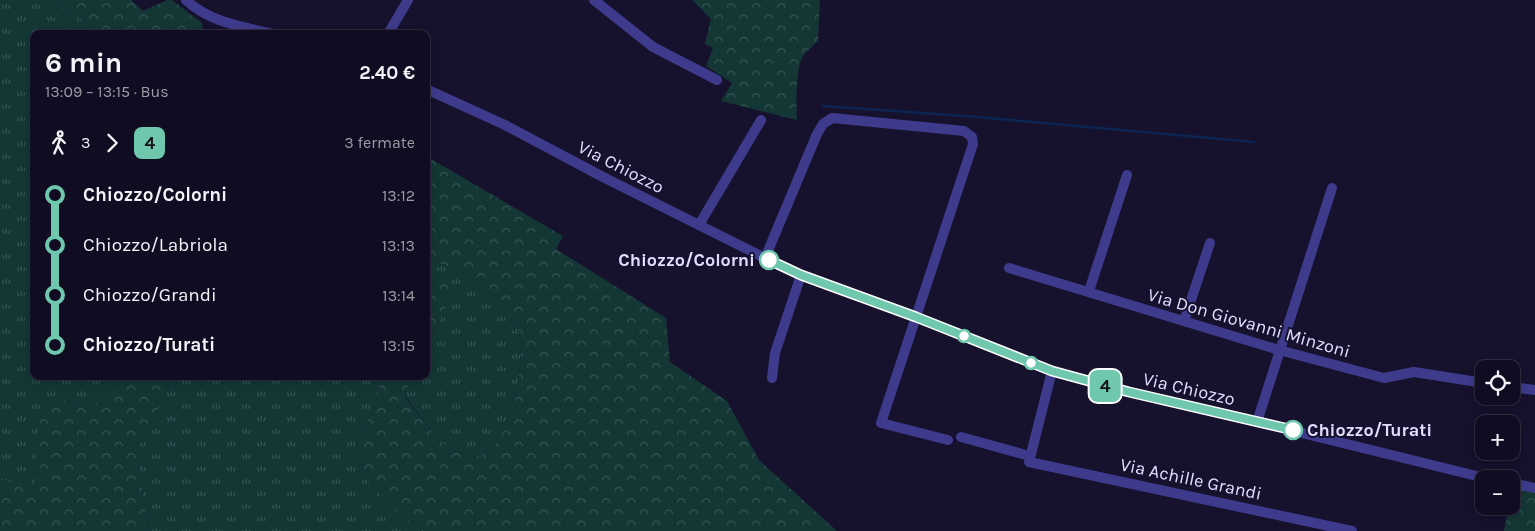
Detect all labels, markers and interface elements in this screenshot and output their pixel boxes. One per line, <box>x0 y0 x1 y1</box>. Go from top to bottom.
text: 6 min <box>45 46 122 79</box>
text: 2.40 € <box>359 62 415 84</box>
text: 13:09 – 13:15 · Bus <box>45 82 169 101</box>
icon: walk <box>45 129 73 157</box>
icon: forward <box>98 129 126 157</box>
text: 4 <box>144 132 155 154</box>
text: 3 <box>81 133 90 152</box>
text: 3 fermate <box>344 133 415 152</box>
street label: Via Chiozzo <box>574 136 668 198</box>
text: Chiozzo/Colorni <box>83 184 227 206</box>
text: 13:12 <box>382 186 415 205</box>
text: Chiozzo/Labriola <box>83 234 228 256</box>
text: 13:13 <box>382 236 415 255</box>
place label: Chiozzo/Colorni <box>618 249 755 271</box>
marker: Chiozzo/Colorni <box>759 250 779 270</box>
text: Chiozzo/Grandi <box>83 284 217 306</box>
street label: Via Don Giovanni Minzoni <box>1145 284 1353 362</box>
text: 13:14 <box>382 286 415 305</box>
unlabelled marker <box>957 329 971 343</box>
text: Chiozzo/Turati <box>83 334 215 356</box>
text: 13:15 <box>382 336 415 355</box>
unlabelled marker <box>1024 356 1038 370</box>
map controls <box>1475 360 1520 515</box>
button: locate <box>1475 360 1520 405</box>
street label: Via Chiozzo <box>1141 368 1237 410</box>
line badge: 4 <box>1089 370 1121 402</box>
text: 4 <box>1100 375 1110 397</box>
button: + <box>1475 415 1520 460</box>
place label: Chiozzo/Turati <box>1307 419 1432 441</box>
marker: Chiozzo/Turati <box>1283 420 1303 440</box>
street label: Via Achille Grandi <box>1118 453 1264 505</box>
button: − <box>1475 470 1520 515</box>

